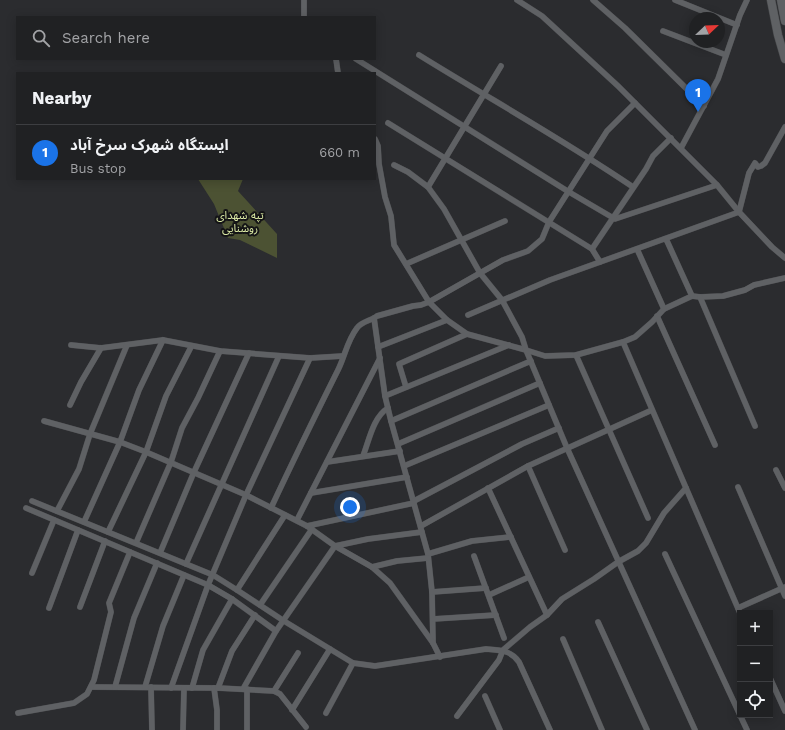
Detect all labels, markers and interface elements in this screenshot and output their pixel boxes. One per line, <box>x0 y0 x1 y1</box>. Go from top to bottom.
north arrow <box>689 12 725 48</box>
search box <box>16 16 376 60</box>
icon: search <box>30 27 52 49</box>
text: Search here <box>62 29 150 47</box>
pin: 1 <box>685 79 711 112</box>
text: Nearby <box>32 88 91 108</box>
text: ایستگاه شهرک سرخ آباد <box>70 136 228 154</box>
text: 1 <box>42 145 48 160</box>
text: 660 m <box>319 145 360 160</box>
text: Bus stop <box>70 161 126 176</box>
park label: تپه شهدای روشنایی <box>216 209 264 235</box>
your location <box>340 497 360 517</box>
map controls <box>737 610 773 718</box>
button: + <box>737 610 773 646</box>
button: − <box>737 646 773 682</box>
button: locate <box>737 682 773 718</box>

